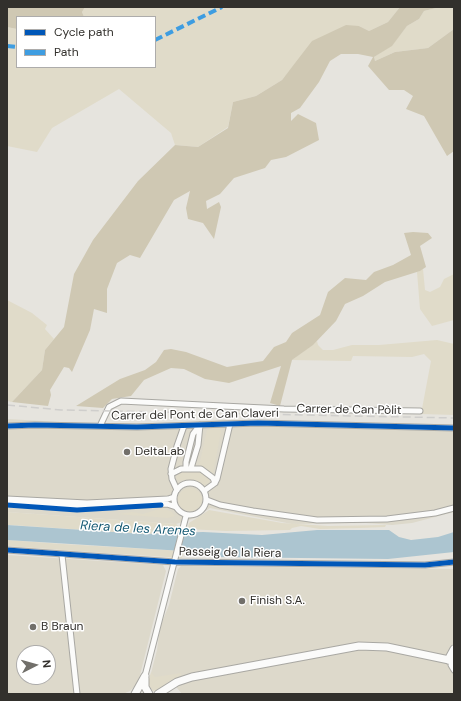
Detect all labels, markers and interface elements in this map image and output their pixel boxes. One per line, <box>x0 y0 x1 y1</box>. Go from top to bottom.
legend <box>16 16 156 68</box>
text: Cycle path <box>54 24 114 40</box>
text: Path <box>54 44 79 60</box>
street label: Carrer de Can Pòlit <box>296 402 402 418</box>
street label: Carrer del Pont de Can Claveri <box>111 406 279 424</box>
place label: DeltaLab <box>135 445 184 459</box>
marker: DeltaLab <box>122 447 132 457</box>
water label: Riera de les Arenes <box>80 518 196 540</box>
street label: Passeig de la Riera <box>179 545 281 561</box>
place label: Finish S.A. <box>250 594 305 608</box>
marker: Finish S.A. <box>237 596 247 606</box>
place label: B Braun <box>41 620 83 634</box>
marker: B Braun <box>28 622 38 632</box>
north arrow <box>16 645 56 685</box>
text: N <box>40 659 54 669</box>

